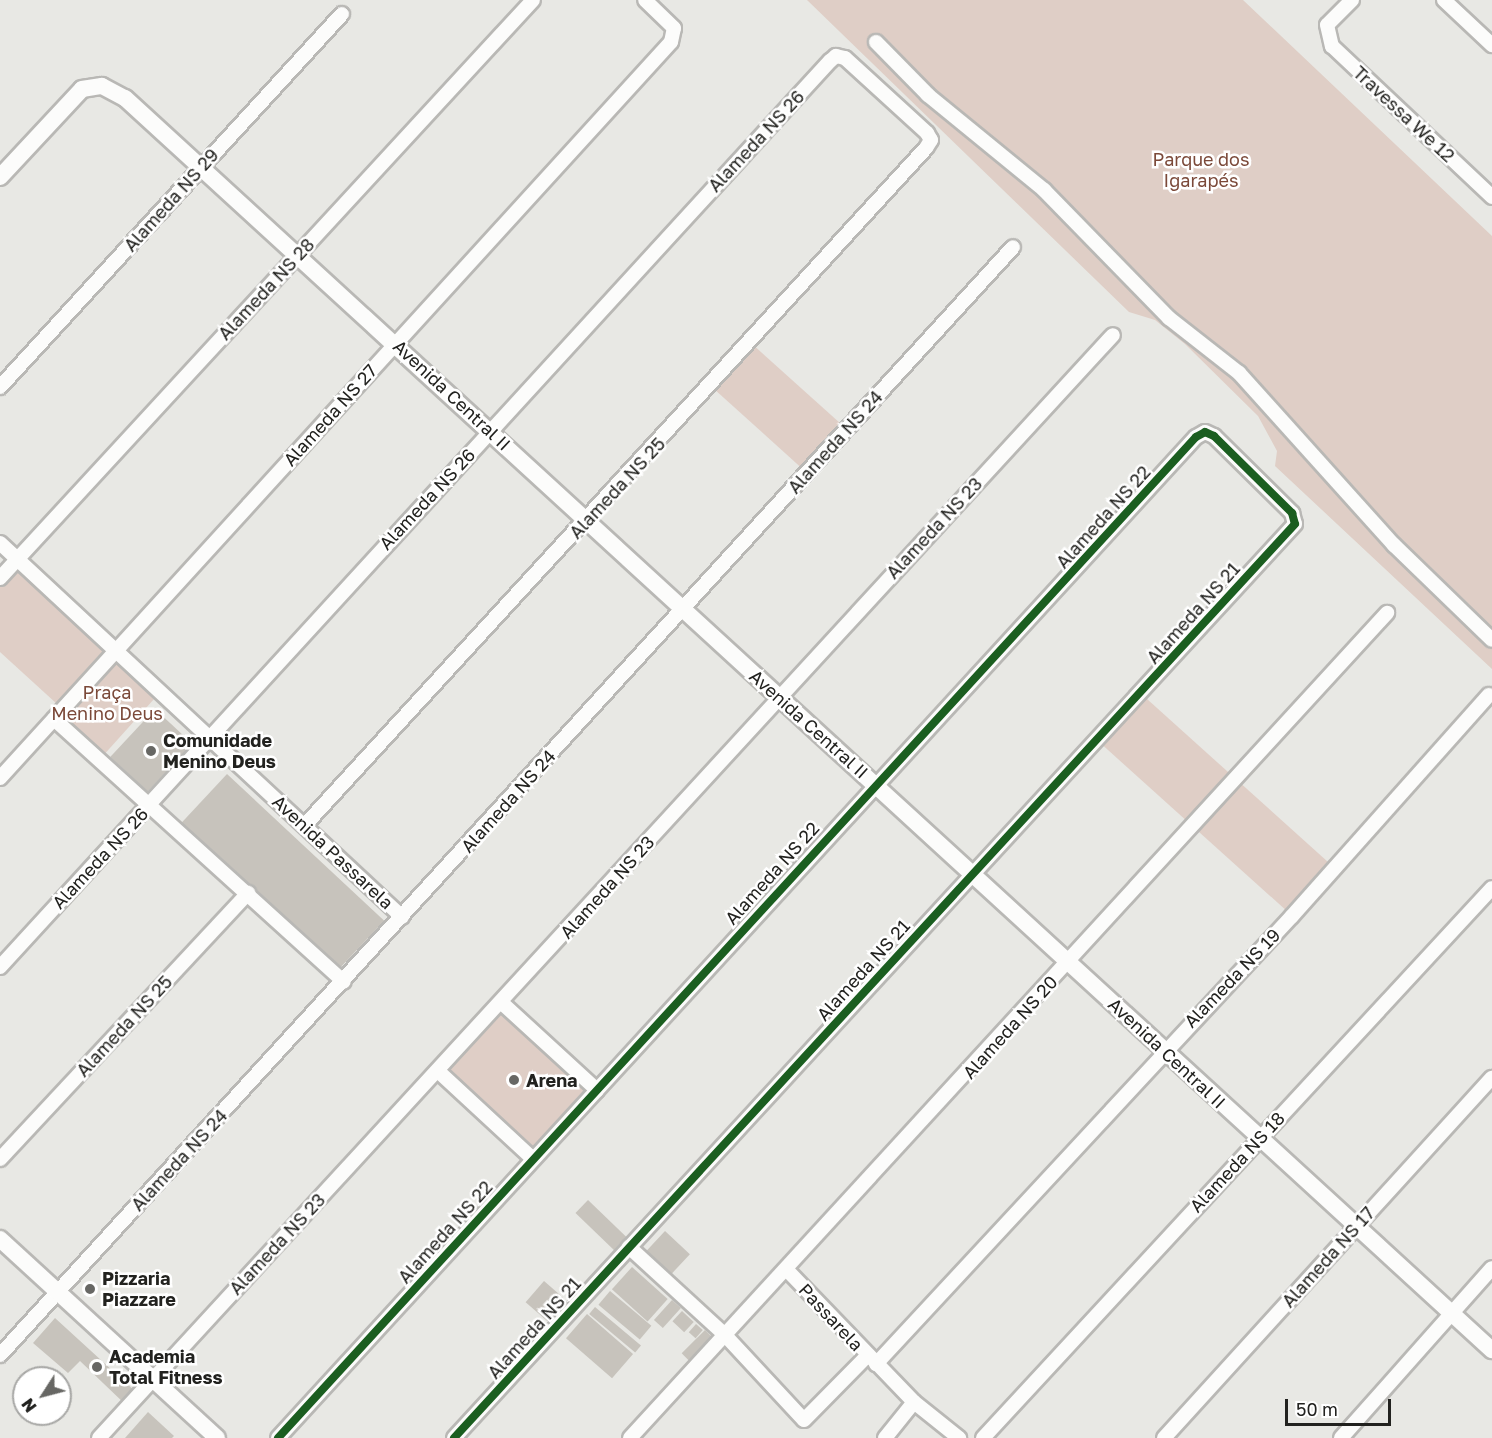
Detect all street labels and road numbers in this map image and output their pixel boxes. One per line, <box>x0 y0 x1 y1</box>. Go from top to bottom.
street label: Travessa We 12 <box>1349 62 1459 166</box>
street label: Alameda NS 26 <box>704 86 808 196</box>
street label: Alameda NS 29 <box>119 144 223 256</box>
street label: Alameda NS 28 <box>213 234 319 344</box>
street label: Avenida Central II <box>389 335 515 455</box>
street label: Alameda NS 27 <box>279 360 381 470</box>
street label: Alameda NS 24 <box>783 386 887 498</box>
street label: Alameda NS 25 <box>565 433 669 543</box>
street label: Alameda NS 26 <box>375 444 479 554</box>
street label: Alameda NS 22 <box>1051 461 1155 573</box>
street label: Alameda NS 23 <box>882 473 986 583</box>
street label: Alameda NS 21 <box>1142 558 1244 668</box>
street label: Avenida Central II <box>745 665 873 783</box>
street label: Alameda NS 24 <box>456 745 560 857</box>
street label: Avenida Passarela <box>268 791 398 913</box>
street label: Alameda NS 26 <box>48 803 152 913</box>
street label: Alameda NS 22 <box>720 817 824 929</box>
street label: Alameda NS 23 <box>555 831 659 943</box>
street label: Alameda NS 21 <box>812 915 914 1025</box>
street label: Alameda NS 19 <box>1179 924 1285 1032</box>
street label: Alameda NS 25 <box>72 971 176 1081</box>
street label: Alameda NS 20 <box>958 971 1062 1083</box>
street label: Avenida Central II <box>1104 993 1230 1113</box>
street label: Alameda NS 24 <box>126 1105 232 1215</box>
street label: Alameda NS 18 <box>1185 1107 1289 1217</box>
street label: Alameda NS 22 <box>393 1176 497 1288</box>
street label: Alameda NS 23 <box>225 1189 329 1299</box>
street label: Alameda NS 17 <box>1277 1202 1379 1312</box>
street label: Alameda NS 21 <box>483 1273 585 1383</box>
street label: Passarela <box>794 1279 868 1355</box>

